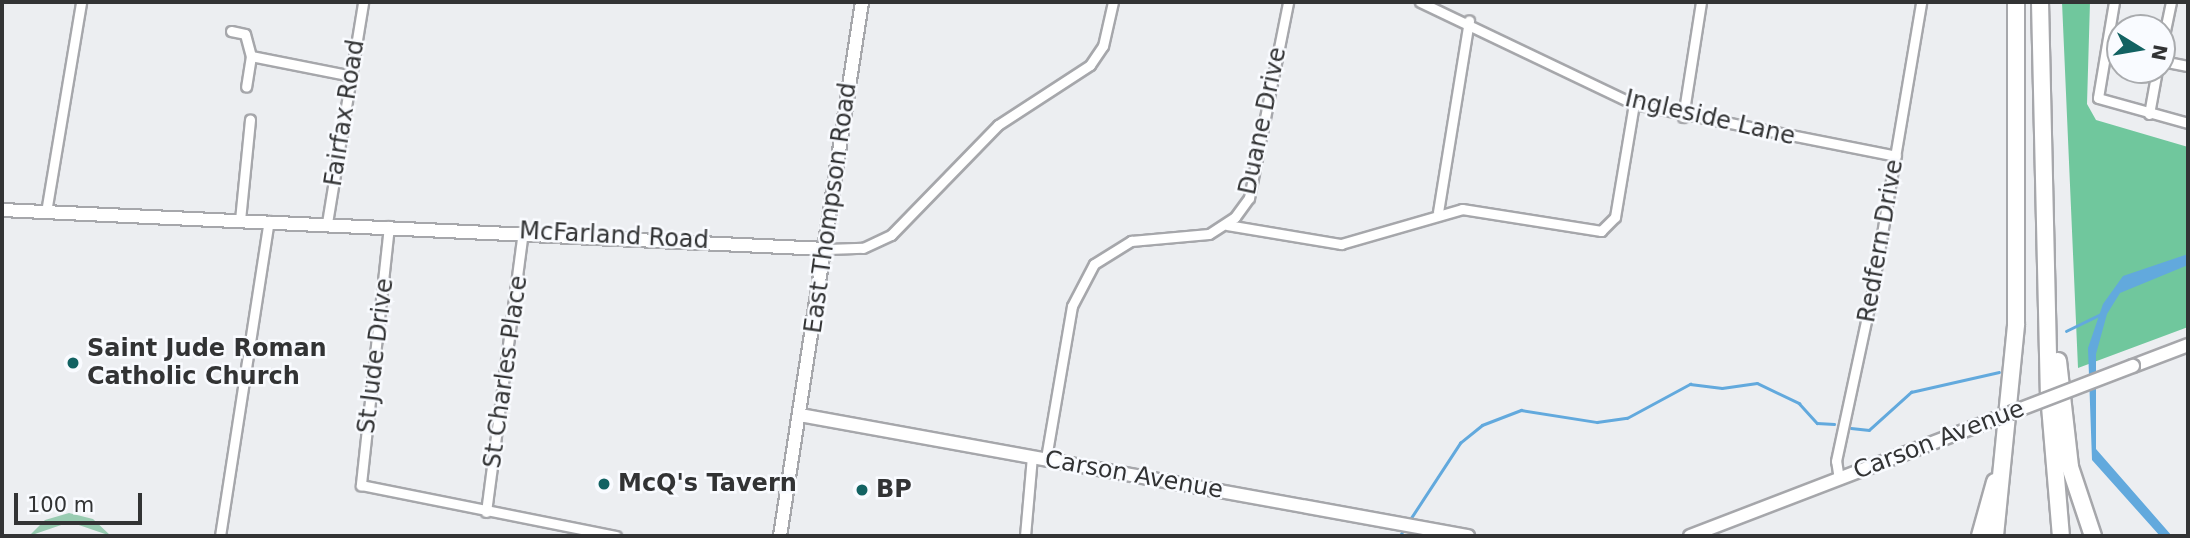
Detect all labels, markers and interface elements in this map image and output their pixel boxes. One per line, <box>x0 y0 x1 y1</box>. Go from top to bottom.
north arrow <box>2106 14 2176 84</box>
street label: Fairfax Road <box>319 38 371 188</box>
text: N <box>2147 43 2172 63</box>
street label: Duane Drive <box>1233 45 1293 197</box>
street label: East Thompson Road <box>799 81 863 335</box>
street label: Ingleside Lane <box>1622 84 1798 152</box>
street label: Redfern Drive <box>1852 157 1910 325</box>
street label: McFarland Road <box>519 217 709 255</box>
street label: St Charles Place <box>478 274 534 470</box>
street label: St Jude Drive <box>352 277 400 435</box>
place label: Saint Jude Roman Catholic Church <box>87 335 327 391</box>
marker: Saint Jude Roman Catholic Church <box>65 355 81 371</box>
street label: Carson Avenue <box>1850 394 2028 486</box>
street label: Carson Avenue <box>1043 445 1225 505</box>
place label: McQ's Tavern <box>618 470 797 498</box>
marker: McQ's Tavern <box>596 476 612 492</box>
place label: BP <box>876 476 912 504</box>
scale bar <box>18 478 145 522</box>
marker: BP <box>854 482 870 498</box>
text: 100 m <box>27 493 94 517</box>

